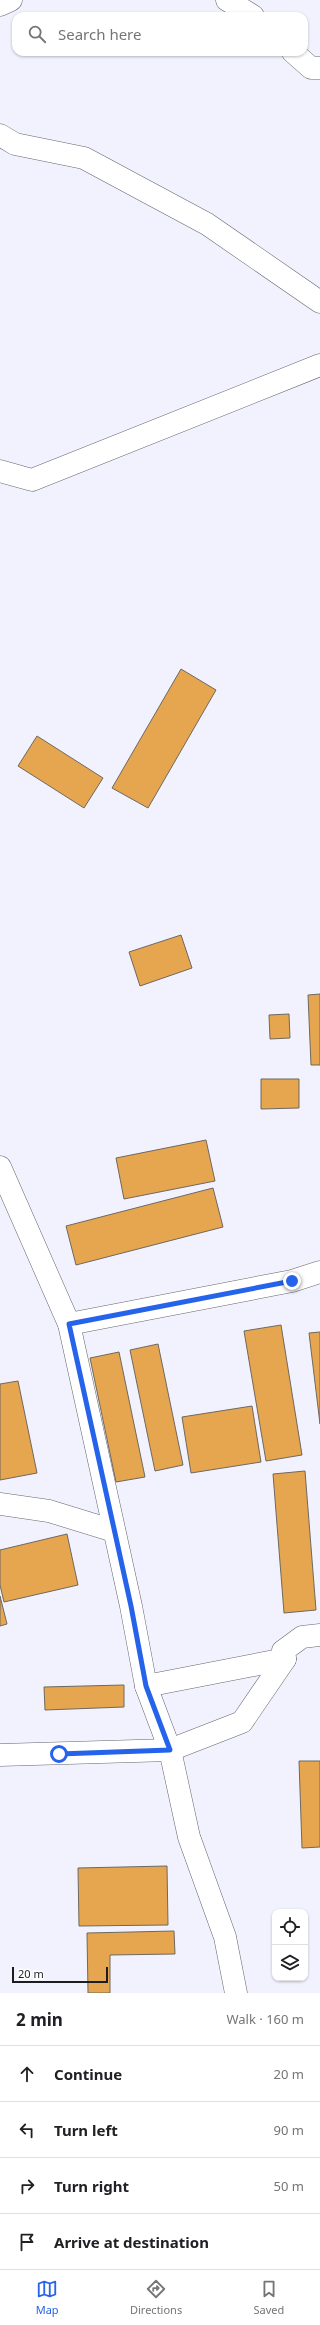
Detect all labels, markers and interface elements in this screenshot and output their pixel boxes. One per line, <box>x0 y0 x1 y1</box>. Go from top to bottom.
search box <box>12 12 308 56</box>
icon: search <box>26 23 48 45</box>
text: Search here <box>58 24 141 44</box>
route end <box>283 1272 301 1290</box>
route start <box>50 1745 68 1763</box>
map controls <box>272 1909 308 1981</box>
button: locate <box>272 1909 308 1945</box>
button: layers <box>272 1945 308 1981</box>
scale bar <box>12 1965 108 1984</box>
text: 20 m <box>18 1966 44 1981</box>
text: 2 min <box>16 2008 63 2031</box>
text: Walk · 160 m <box>226 2010 304 2028</box>
icon: ahead <box>16 2063 38 2085</box>
text: Continue <box>54 2064 122 2084</box>
text: 20 m <box>274 2065 304 2083</box>
icon: left <box>16 2119 38 2141</box>
text: Turn left <box>54 2120 118 2140</box>
text: 90 m <box>274 2121 304 2139</box>
icon: right <box>16 2175 38 2197</box>
text: Turn right <box>54 2176 129 2196</box>
text: 50 m <box>274 2177 304 2195</box>
icon: arrive <box>16 2231 38 2253</box>
text: Arrive at destination <box>54 2232 209 2252</box>
tab: Map <box>36 2278 59 2317</box>
tab: Directions <box>130 2278 182 2317</box>
tab: Saved <box>254 2278 284 2317</box>

